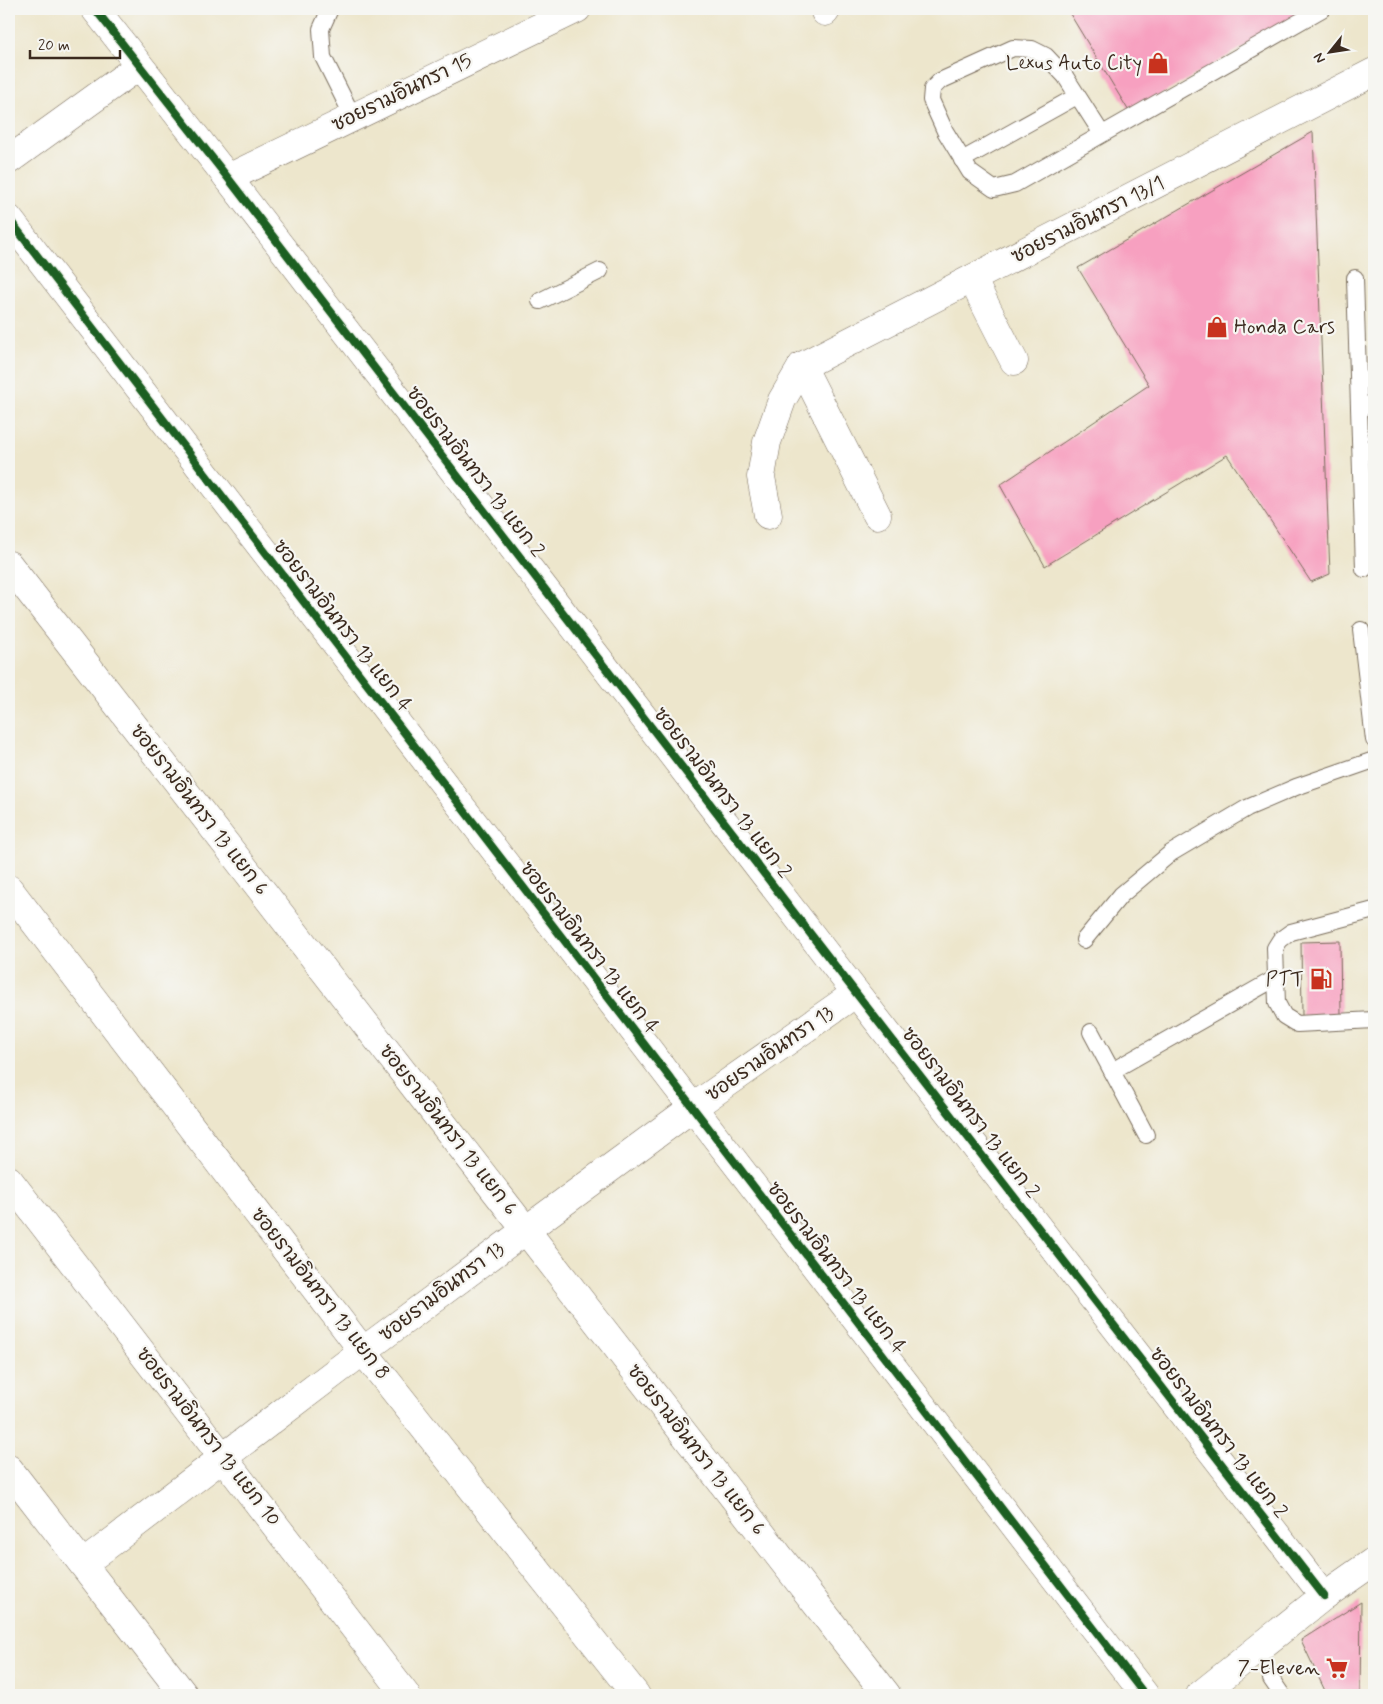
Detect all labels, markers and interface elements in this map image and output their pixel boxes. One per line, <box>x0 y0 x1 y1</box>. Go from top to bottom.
scale bar <box>30 28 120 60</box>
north arrow <box>1306 28 1356 78</box>
text: 20 m <box>38 36 70 56</box>
street label: ซอยรามอินทรา 15 <box>327 47 477 139</box>
text: N <box>1309 49 1330 67</box>
place label: Lexus Auto City <box>1006 50 1142 77</box>
shop icon: Lexus Auto City <box>1145 50 1171 76</box>
street label: ซอยรามอินทรา 13/1 <box>1007 170 1169 270</box>
shop icon: Honda Cars <box>1204 314 1230 340</box>
place label: Honda Cars <box>1234 314 1335 341</box>
street label: ซอยรามอินทรา 13 แยก 2 <box>400 381 550 563</box>
street label: ซอยรามอินทรา 13 แยก 4 <box>266 534 418 718</box>
street label: ซอยรามอินทรา 13 แยก 2 <box>647 702 797 884</box>
street label: ซอยรามอินทรา 13 แยก 6 <box>124 719 274 901</box>
street label: ซอยรามอินทรา 13 แยก 4 <box>513 856 665 1040</box>
place label: PTT <box>1266 966 1304 993</box>
fuel station icon: PTT <box>1308 966 1334 992</box>
street label: ซอยรามอินทรา 13 <box>701 1000 839 1108</box>
street label: ซอยรามอินทรา 13 แยก 2 <box>895 1022 1045 1204</box>
street label: ซอยรามอินทรา 13 แยก 6 <box>373 1039 523 1221</box>
street label: ซอยรามอินทรา 13 แยก 4 <box>760 1176 912 1360</box>
street label: ซอยรามอินทรา 13 แยก 8 <box>244 1202 396 1386</box>
street label: ซอยรามอินทรา 13 <box>374 1236 510 1348</box>
street label: ซอยรามอินทรา 13 แยก 10 <box>129 1342 287 1532</box>
street label: ซอยรามอินทรา 13 แยก 2 <box>1143 1342 1293 1524</box>
street label: ซอยรามอินทรา 13 แยก 6 <box>621 1359 771 1541</box>
place label: 7-Eleven <box>1238 1655 1320 1682</box>
supermarket icon: 7-Eleven <box>1324 1655 1350 1681</box>

